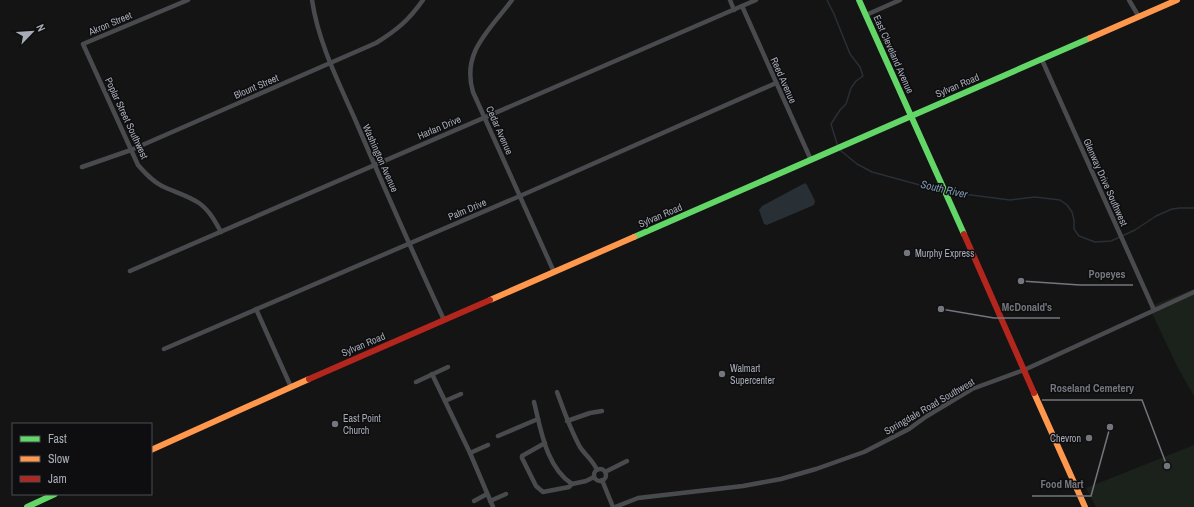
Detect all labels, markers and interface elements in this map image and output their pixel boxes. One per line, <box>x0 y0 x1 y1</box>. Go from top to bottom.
street label: Akron Street <box>86 8 134 39</box>
north arrow <box>12 12 52 52</box>
street label: East Cleveland Avenue <box>870 13 917 96</box>
text: N <box>33 22 49 34</box>
street label: Reed Avenue <box>768 55 800 106</box>
street label: Sylvan Road <box>933 70 981 101</box>
street label: Blount Street <box>232 71 281 102</box>
street label: Poplar Street Southwest <box>102 75 151 162</box>
street label: Cedar Avenue <box>483 104 516 157</box>
street label: Harlan Drive <box>415 112 463 142</box>
street label: Washington Avenue <box>360 122 401 195</box>
street label: Glenway Drive Southwest <box>1080 136 1131 229</box>
water label: South River <box>919 177 970 201</box>
street label: Palm Drive <box>446 195 489 223</box>
street label: Sylvan Road <box>636 200 684 231</box>
place label: Murphy Express <box>915 247 974 260</box>
marker: Murphy Express <box>902 248 912 258</box>
callout: Popeyes <box>1080 262 1133 285</box>
text: Popeyes <box>1088 267 1126 281</box>
callout: McDonald's <box>994 295 1060 318</box>
text: McDonald's <box>1002 300 1052 314</box>
street label: Sylvan Road <box>339 329 387 360</box>
place label: Walmart Supercenter <box>730 362 775 387</box>
marker: Walmart Supercenter <box>717 369 727 379</box>
street label: Springdale Road Southwest <box>882 375 977 438</box>
callout: Roseland Cemetery <box>1042 377 1142 400</box>
text: Roseland Cemetery <box>1050 381 1134 395</box>
place label: East Point Church <box>343 412 382 437</box>
marker: East Point Church <box>330 419 340 429</box>
legend <box>12 423 152 495</box>
text: Fast <box>48 431 67 447</box>
place label: Chevron <box>1050 432 1081 445</box>
marker: Chevron <box>1084 433 1094 443</box>
text: Slow <box>48 451 70 467</box>
text: Jam <box>48 471 67 487</box>
callout: Food Mart <box>1032 473 1091 496</box>
text: Food Mart <box>1040 477 1084 491</box>

